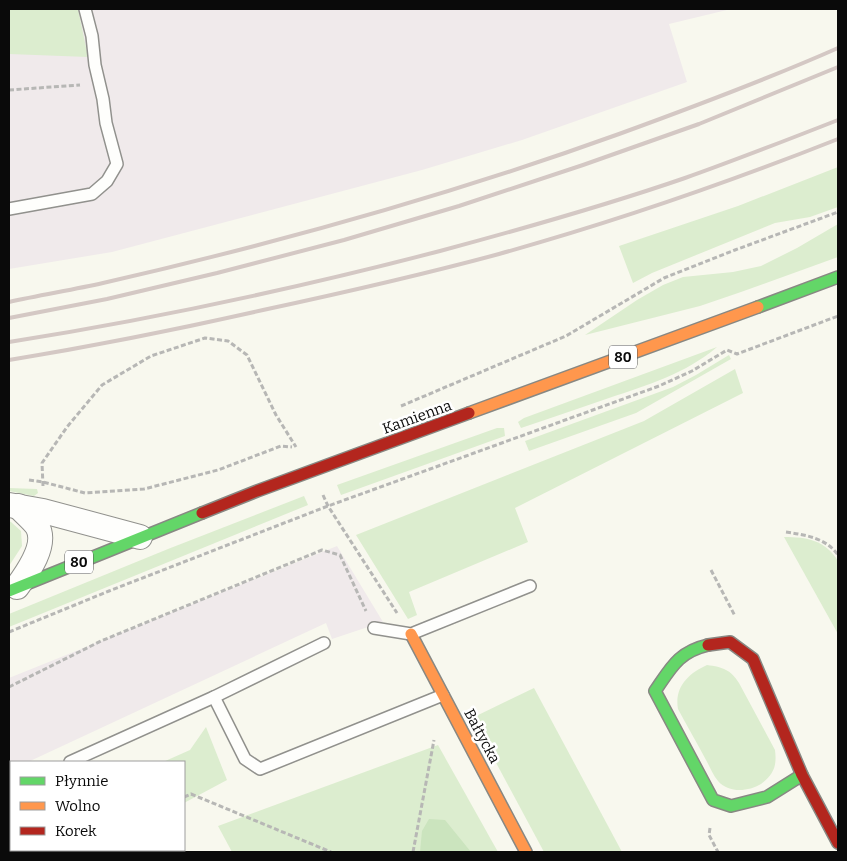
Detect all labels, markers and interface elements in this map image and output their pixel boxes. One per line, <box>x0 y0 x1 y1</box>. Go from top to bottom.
road number: 80 <box>609 346 637 368</box>
street label: Kamienna <box>380 396 454 438</box>
road number: 80 <box>65 550 93 574</box>
street label: Bałtycka <box>460 706 504 766</box>
legend <box>10 761 185 851</box>
text: Płynnie <box>55 772 109 790</box>
text: Wolno <box>55 797 100 815</box>
text: Korek <box>55 822 97 840</box>

